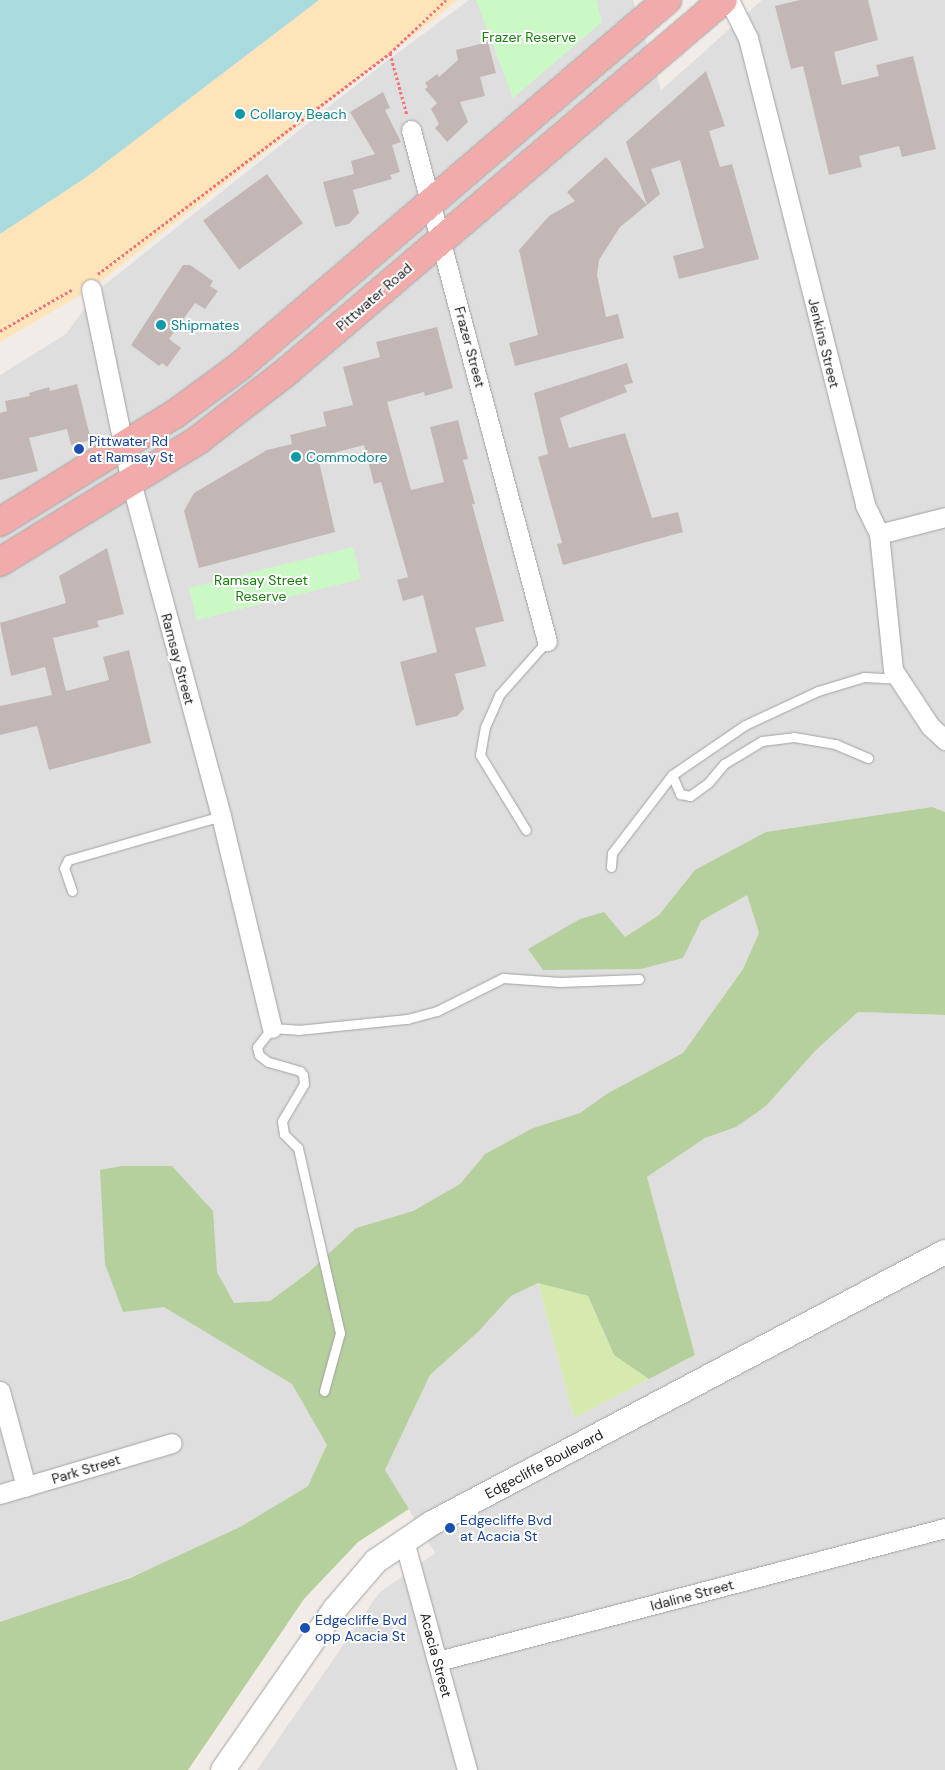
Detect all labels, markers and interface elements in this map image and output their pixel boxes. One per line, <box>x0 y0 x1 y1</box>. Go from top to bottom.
park label: Frazer Reserve <box>482 29 576 45</box>
place label: Collaroy Beach <box>250 106 346 122</box>
marker: Collaroy Beach <box>234 108 246 120</box>
street label: Pittwater Road <box>333 259 415 335</box>
street label: Jenkins Street <box>805 296 843 390</box>
street label: Frazer Street <box>451 305 489 389</box>
place label: Shipmates <box>171 317 239 333</box>
marker: Shipmates <box>155 319 167 331</box>
place label: Pittwater Rd at Ramsay St <box>89 433 173 466</box>
marker: Pittwater Rd at Ramsay St <box>73 443 85 455</box>
place label: Commodore <box>306 449 388 465</box>
marker: Commodore <box>290 451 302 463</box>
park label: Ramsay Street Reserve <box>214 572 308 604</box>
street label: Ramsay Street <box>158 612 198 706</box>
street label: Edgecliffe Boulevard <box>482 1426 606 1502</box>
street label: Park Street <box>50 1451 122 1487</box>
place label: Edgecliffe Bvd at Acacia St <box>460 1512 552 1544</box>
marker: Edgecliffe Bvd at Acacia St <box>444 1522 456 1534</box>
street label: Idaline Street <box>649 1576 735 1614</box>
street label: Acacia Street <box>417 1611 455 1699</box>
place label: Edgecliffe Bvd opp Acacia St <box>315 1612 407 1644</box>
marker: Edgecliffe Bvd opp Acacia St <box>299 1622 311 1634</box>

